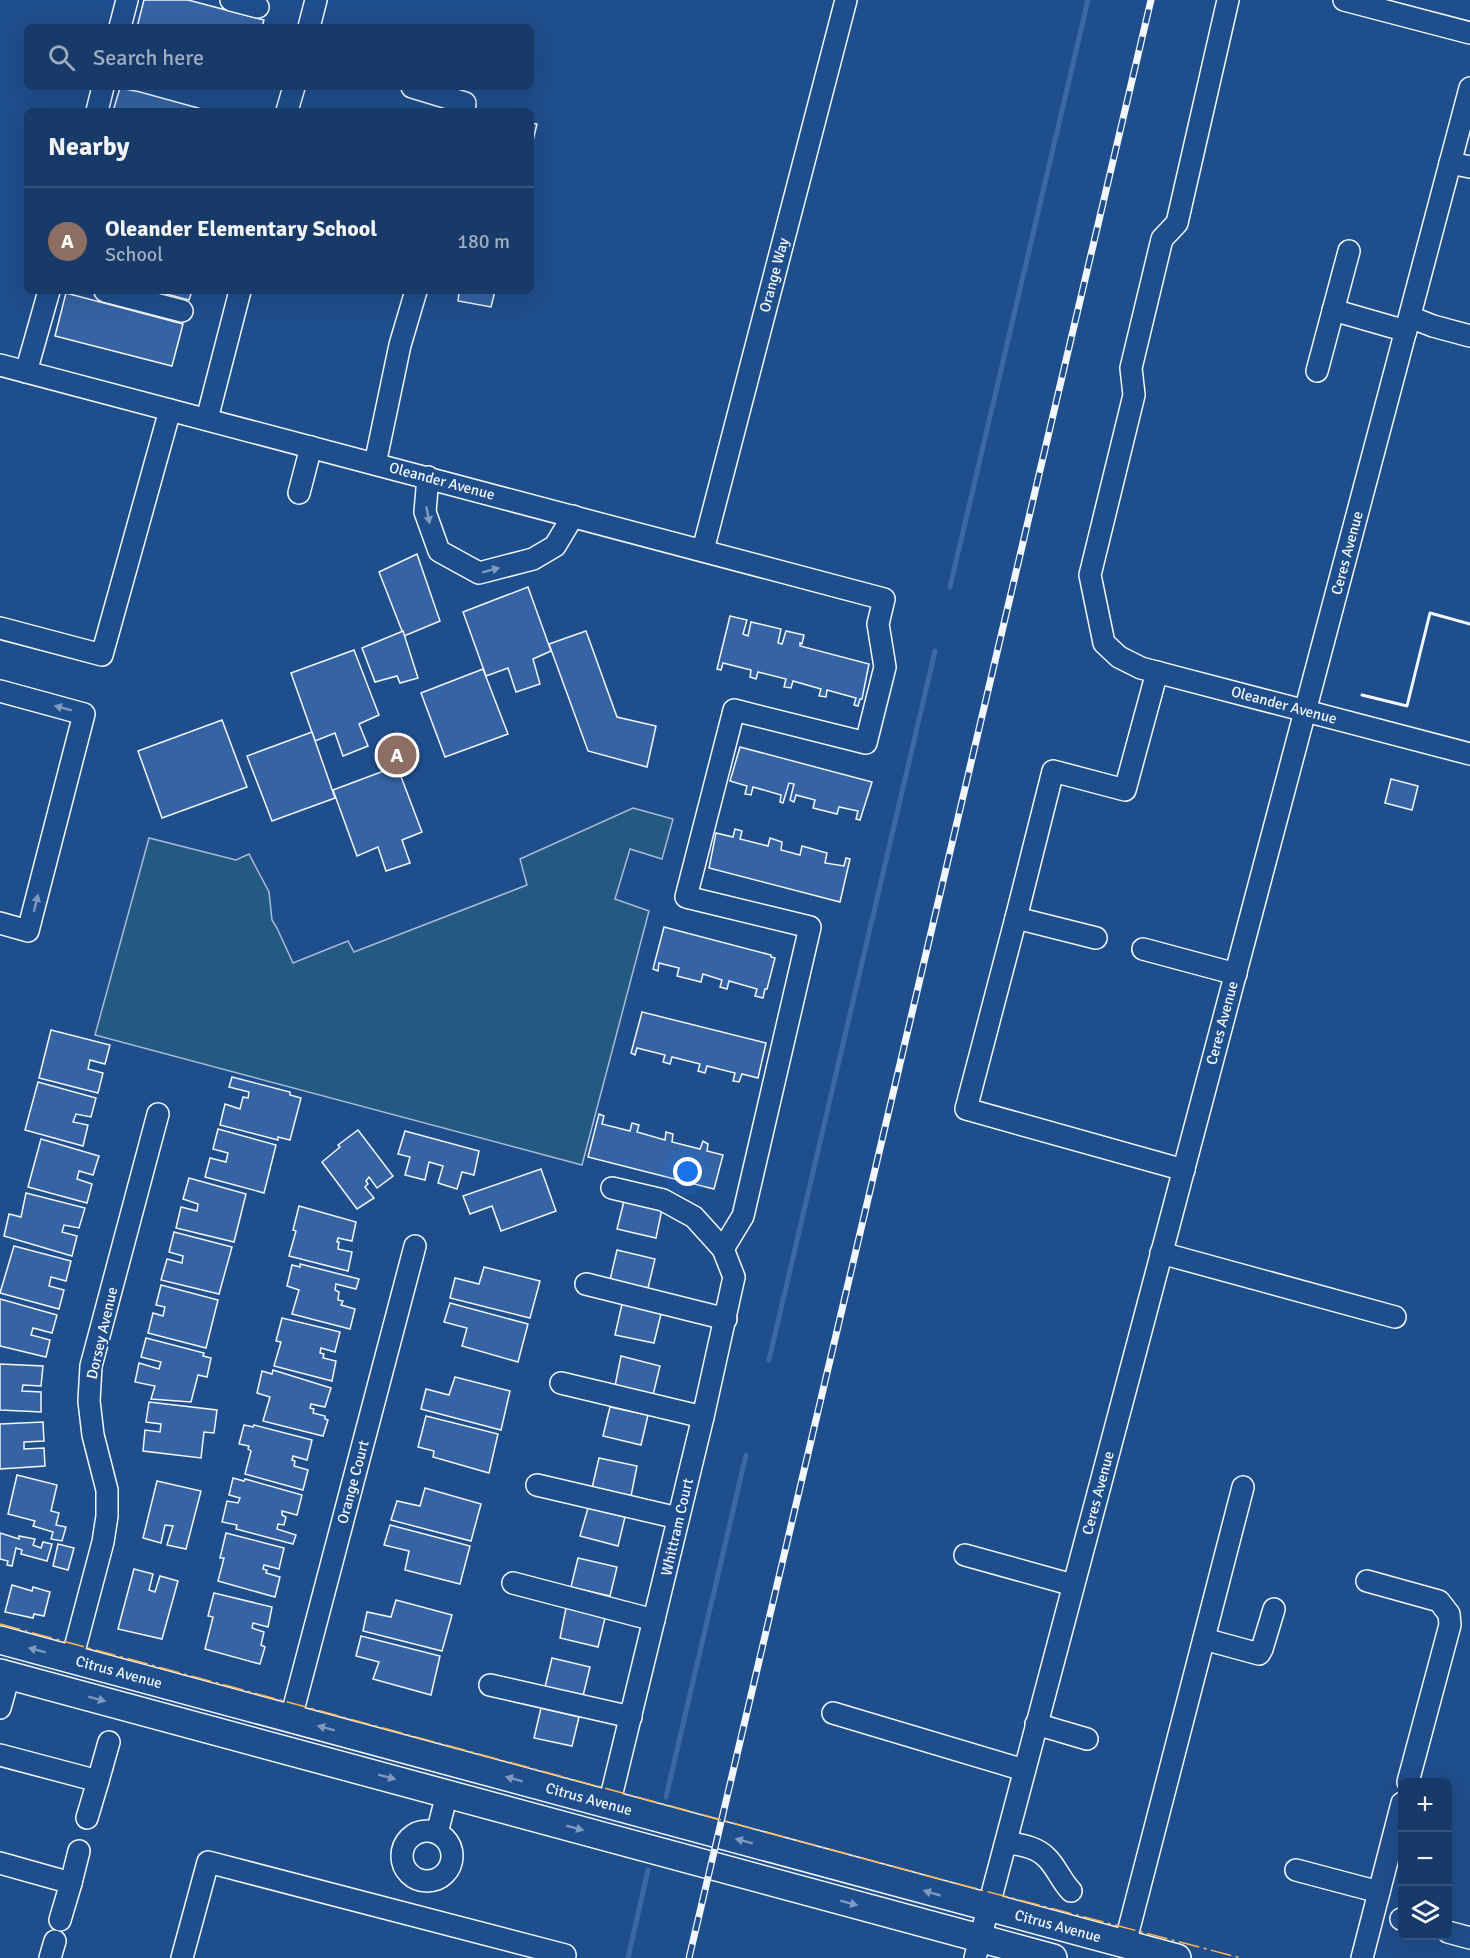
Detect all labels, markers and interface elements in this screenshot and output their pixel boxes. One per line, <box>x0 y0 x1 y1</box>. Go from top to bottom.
search box <box>24 24 534 90</box>
icon: search <box>45 41 78 74</box>
text: Search here <box>93 44 204 71</box>
text: Nearby <box>48 131 129 163</box>
text: Oleander Elementary School <box>105 215 377 242</box>
text: A <box>61 229 74 254</box>
text: 180 m <box>457 229 510 254</box>
street label: Orange Way <box>755 236 793 314</box>
text: School <box>105 242 163 267</box>
street label: Oleander Avenue <box>387 458 497 504</box>
one-way arrow <box>424 506 433 525</box>
street label: Ceres Avenue <box>1327 509 1367 597</box>
one-way arrow <box>482 565 500 574</box>
street label: Oleander Avenue <box>1229 682 1339 728</box>
one-way arrow <box>54 703 72 712</box>
pin: A <box>378 732 416 777</box>
one-way arrow <box>31 893 41 912</box>
street label: Ceres Avenue <box>1202 979 1242 1067</box>
your location <box>673 1157 702 1186</box>
street label: Dorsey Avenue <box>83 1285 121 1381</box>
street label: Orange Court <box>333 1438 373 1526</box>
street label: Ceres Avenue <box>1078 1449 1118 1537</box>
street label: Whittram Court <box>657 1476 697 1578</box>
one-way arrow <box>27 1644 46 1654</box>
street label: Citrus Avenue <box>74 1652 164 1692</box>
one-way arrow <box>88 1695 106 1705</box>
one-way arrow <box>317 1723 335 1732</box>
one-way arrow <box>378 1773 396 1783</box>
one-way arrow <box>505 1774 523 1783</box>
map controls <box>1398 1778 1452 1940</box>
button: + <box>1398 1778 1452 1832</box>
street label: Citrus Avenue <box>544 1779 634 1819</box>
one-way arrow <box>566 1824 584 1834</box>
button: − <box>1398 1832 1452 1886</box>
one-way arrow <box>734 1836 753 1846</box>
button: layers <box>1398 1886 1452 1940</box>
one-way arrow <box>923 1887 941 1897</box>
one-way arrow <box>840 1899 858 1908</box>
street label: Citrus Avenue <box>1013 1906 1103 1946</box>

